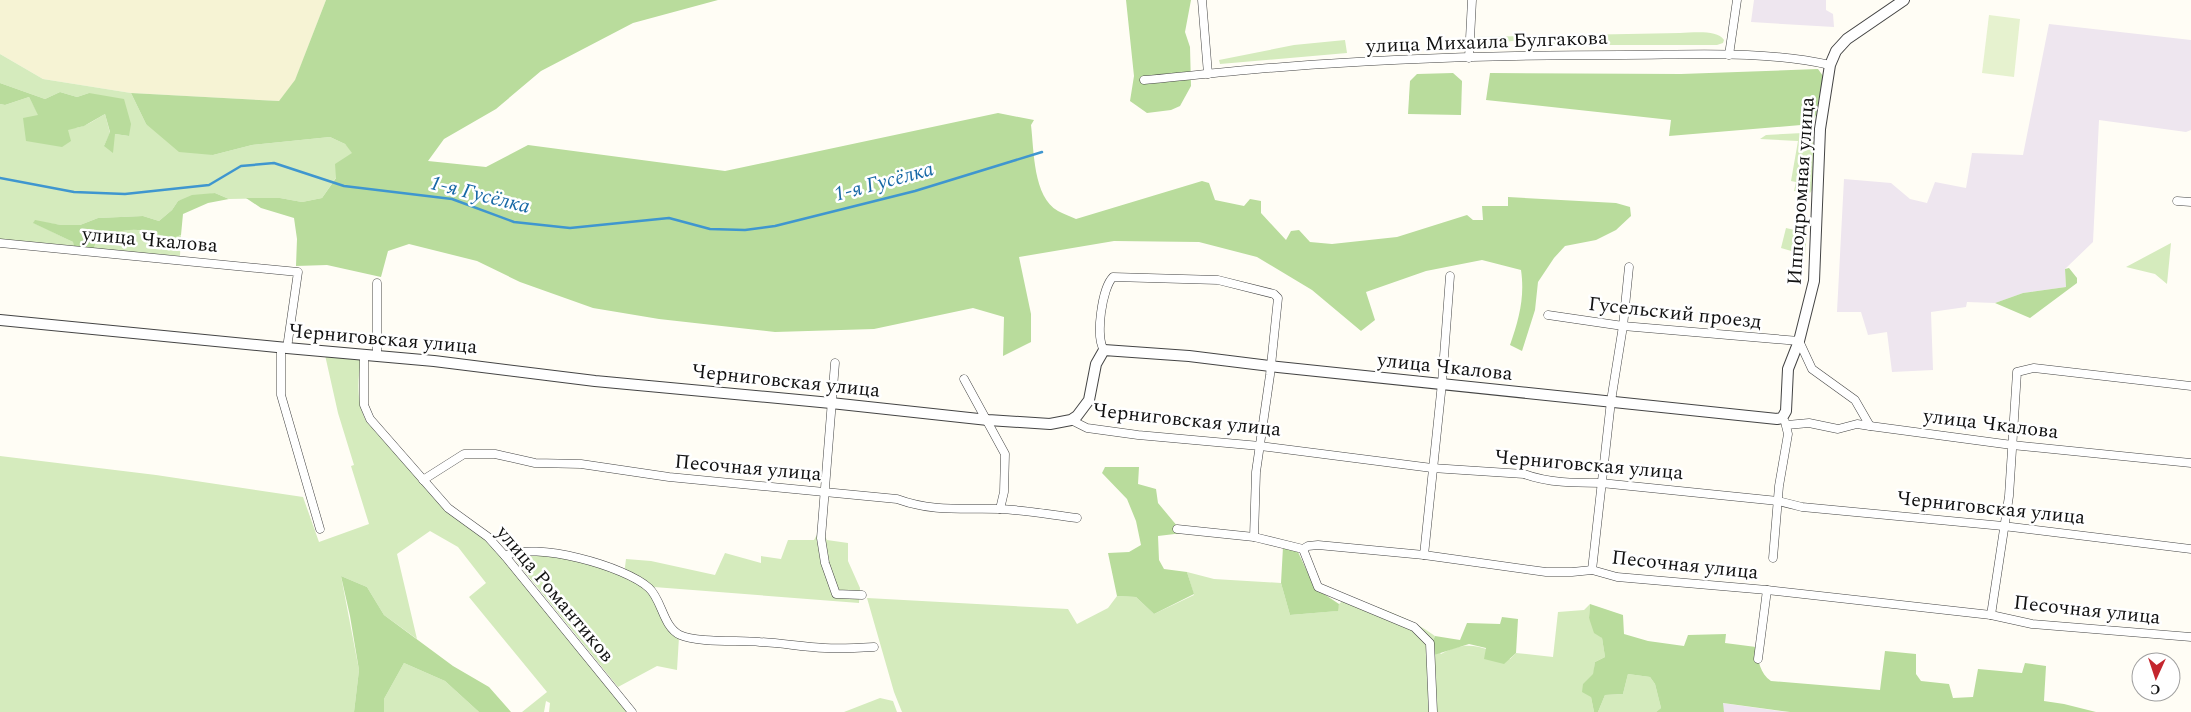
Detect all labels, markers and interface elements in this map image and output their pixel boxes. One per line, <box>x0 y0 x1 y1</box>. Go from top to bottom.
street label: улица Михаила Булгакова <box>1365 23 1609 61</box>
street label: Ипподромная улица <box>1779 96 1823 286</box>
water label: 1-я Гусёлка <box>831 153 938 211</box>
water label: 1-я Гусёлка <box>427 167 534 223</box>
street label: улица Чкалова <box>80 219 219 261</box>
street label: Гусельский проезд <box>1587 289 1763 337</box>
street label: Черниговская улица <box>287 316 479 362</box>
street label: улица Чкалова <box>1375 345 1514 389</box>
street label: Черниговская улица <box>690 356 882 406</box>
street label: Черниговская улица <box>1091 395 1283 445</box>
street label: улица Чкалова <box>1921 401 2061 447</box>
street label: Черниговская улица <box>1493 442 1685 488</box>
street label: Песочная улица <box>673 447 823 489</box>
street label: Черниговская улица <box>1895 483 2087 533</box>
street label: улица Романтиков <box>488 518 621 669</box>
street label: Песочная улица <box>1610 542 1760 588</box>
street label: Песочная улица <box>2012 587 2162 633</box>
north arrow <box>2131 652 2181 702</box>
text: С <box>2150 679 2161 700</box>

